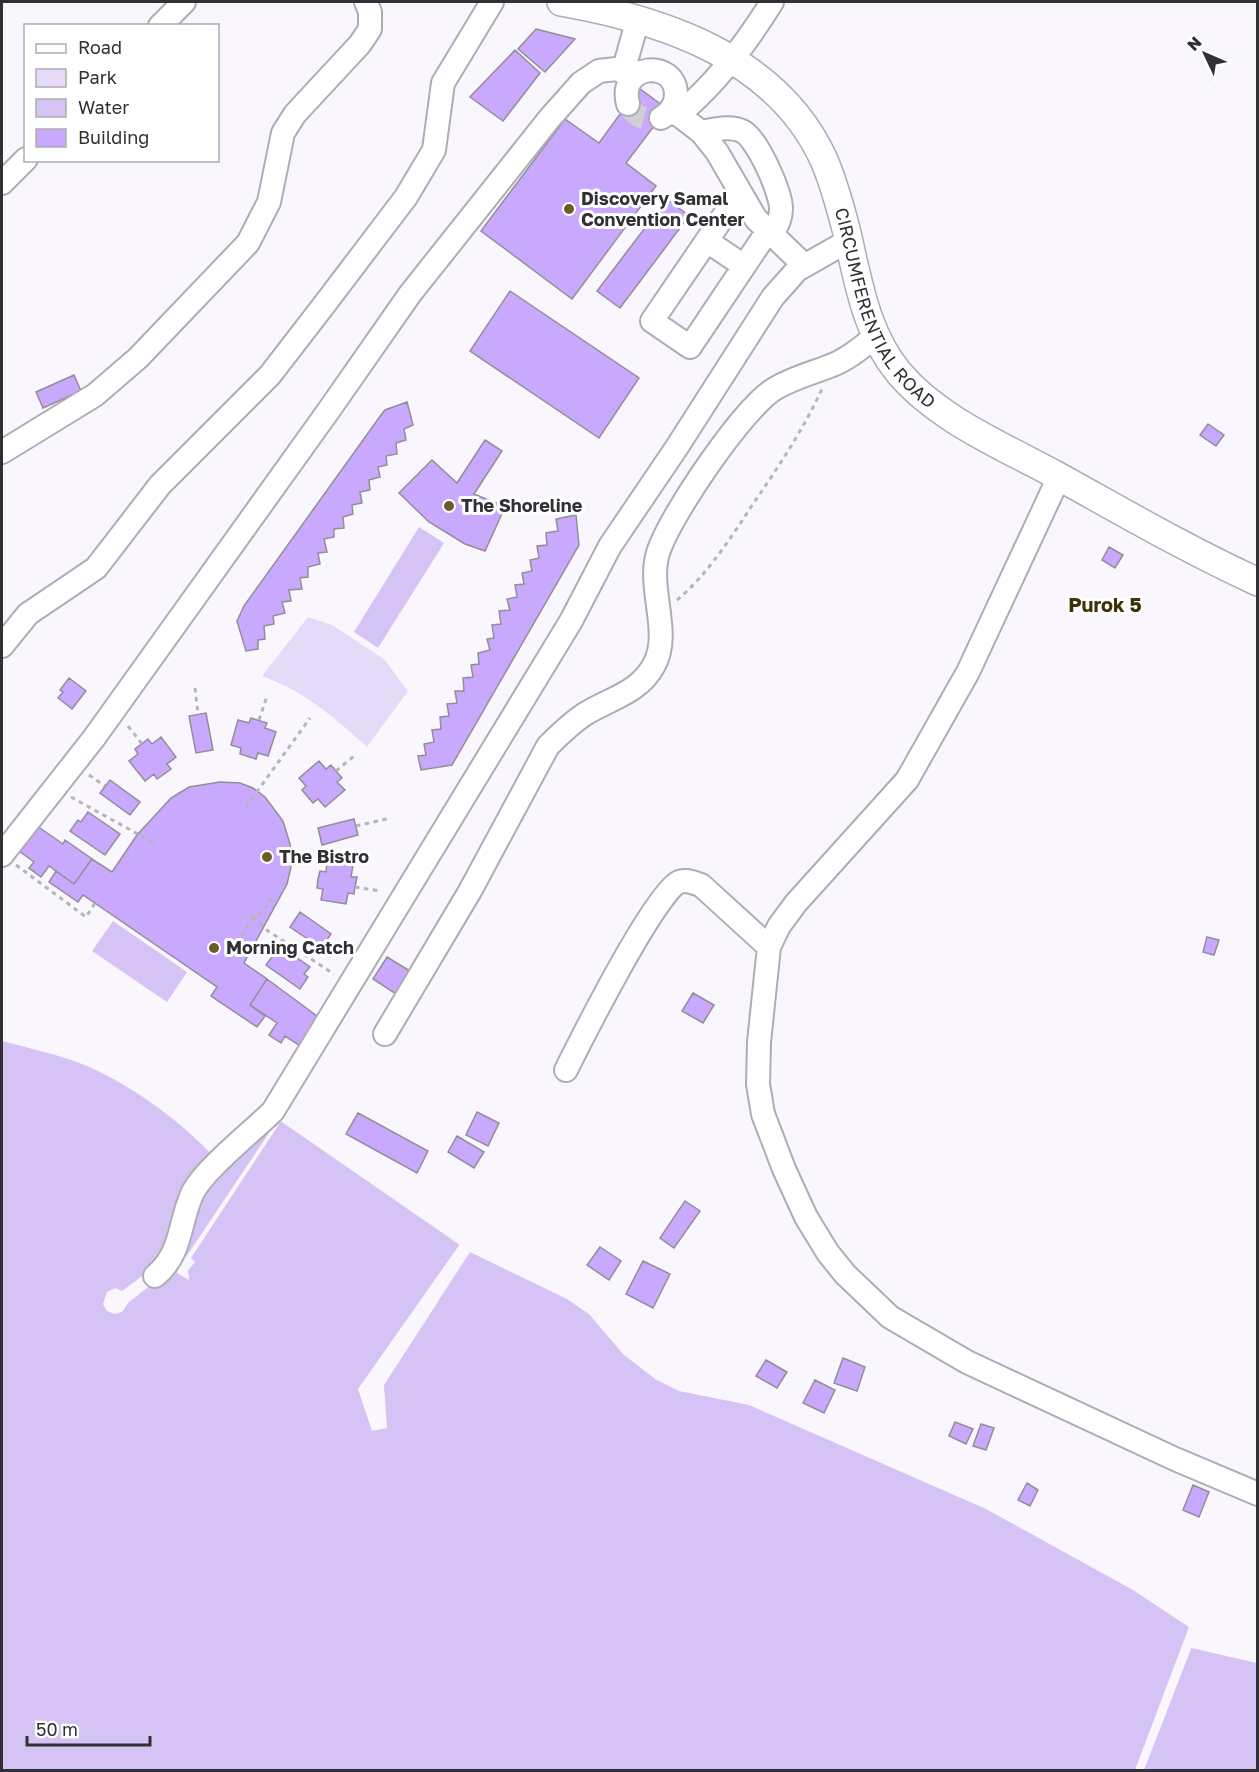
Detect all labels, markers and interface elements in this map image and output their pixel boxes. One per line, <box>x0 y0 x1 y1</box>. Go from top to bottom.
legend <box>24 24 219 162</box>
north arrow <box>1175 24 1235 84</box>
text: N <box>1183 32 1206 55</box>
text: Road <box>78 36 122 58</box>
text: Park <box>78 66 117 88</box>
text: Water <box>78 96 129 118</box>
text: Building <box>78 126 149 148</box>
place label: Discovery Samal Convention Center <box>581 187 745 230</box>
marker: Discovery Samal Convention Center <box>562 202 576 216</box>
street label: CIRCUMFERENTIAL ROAD <box>831 205 940 413</box>
place label: The Shoreline <box>461 494 583 516</box>
marker: The Shoreline <box>442 499 456 513</box>
district label: Purok 5 <box>1068 592 1142 616</box>
place label: The Bistro <box>279 845 369 867</box>
marker: The Bistro <box>260 850 274 864</box>
place label: Morning Catch <box>226 936 354 958</box>
marker: Morning Catch <box>207 941 221 955</box>
scale bar <box>27 1709 150 1747</box>
text: 50 m <box>36 1718 78 1740</box>

